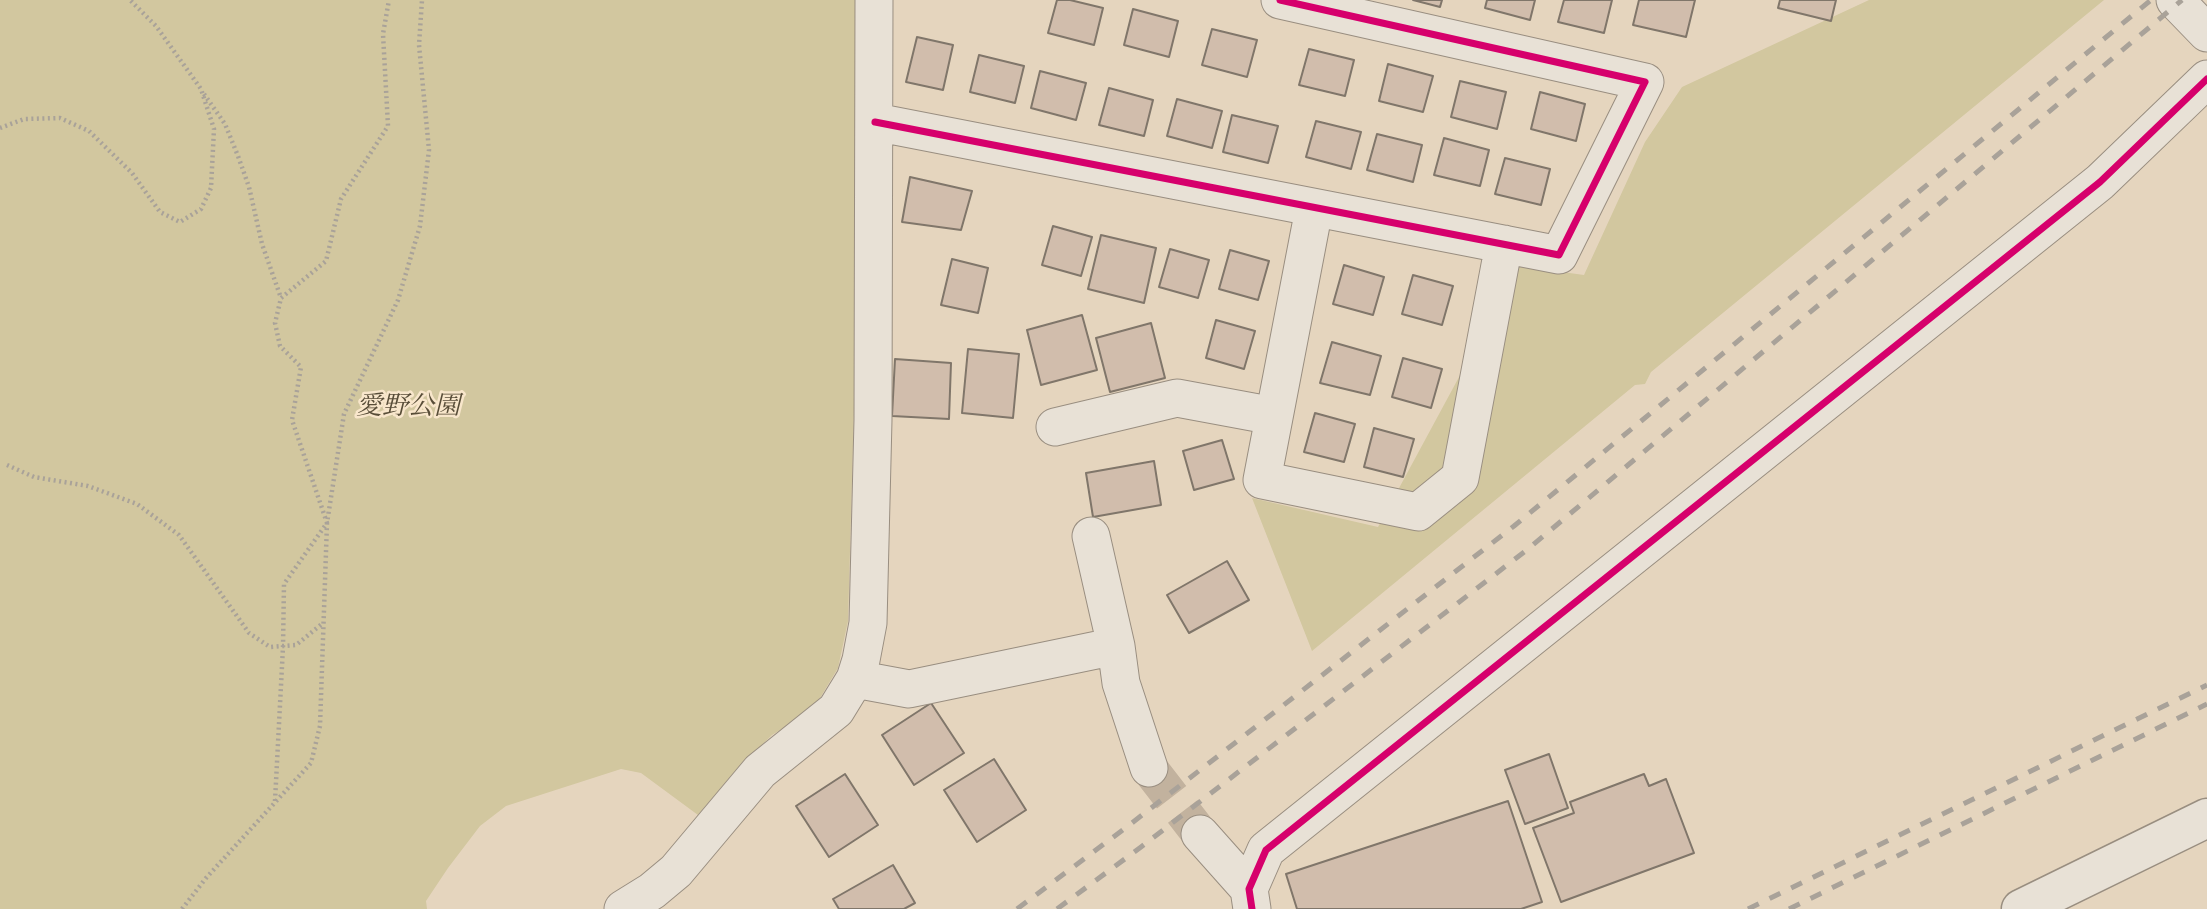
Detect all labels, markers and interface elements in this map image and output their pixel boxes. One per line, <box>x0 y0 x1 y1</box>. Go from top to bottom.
park label: 愛野公園 <box>356 391 460 423</box>

